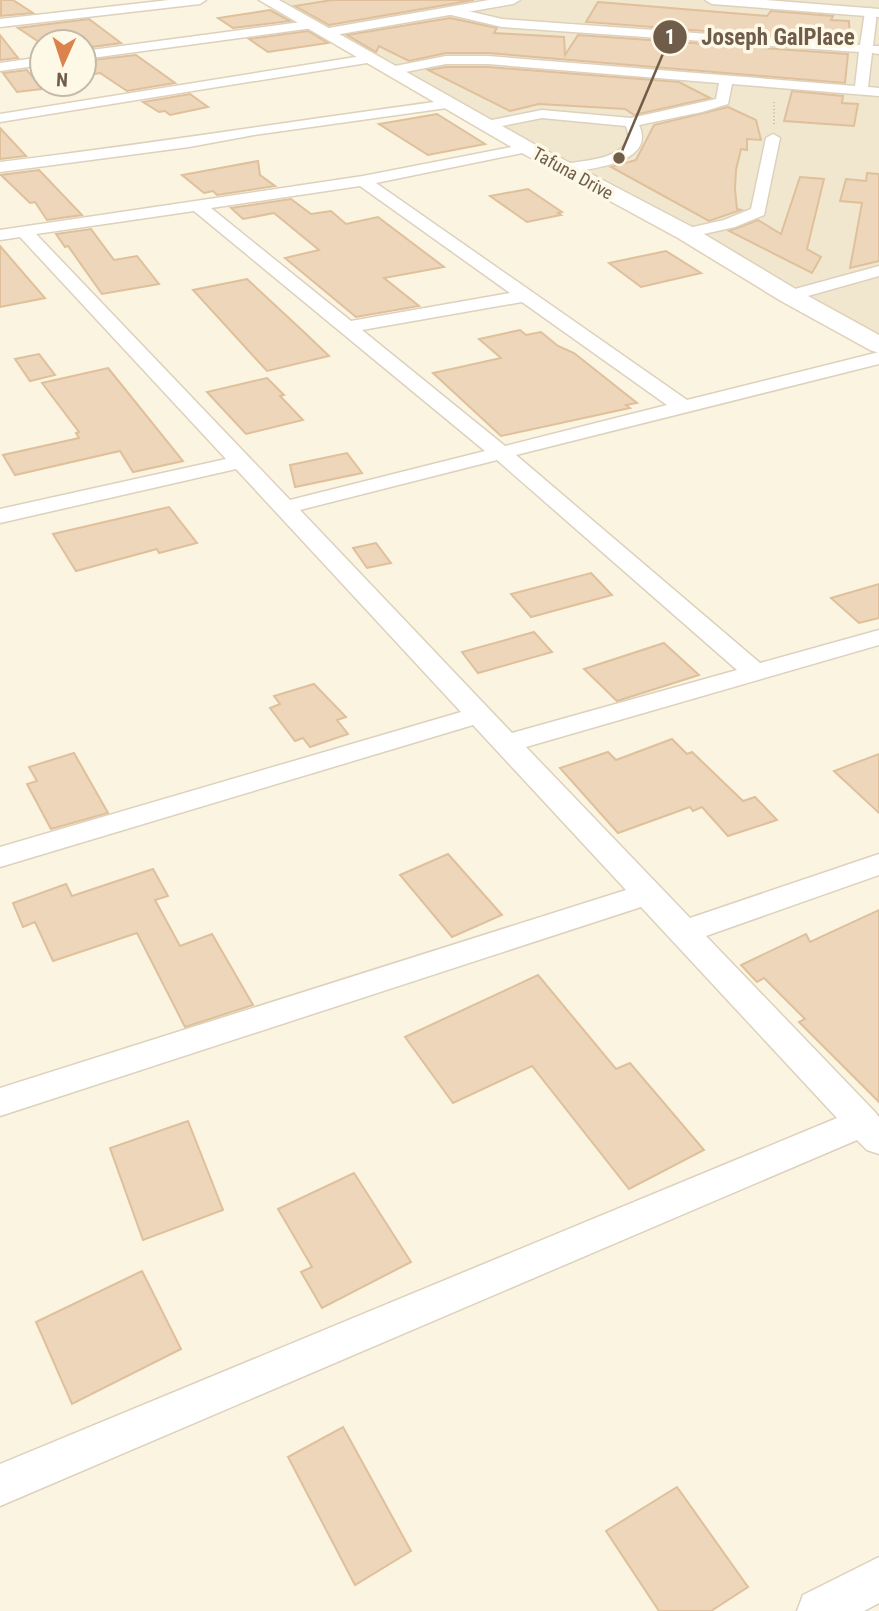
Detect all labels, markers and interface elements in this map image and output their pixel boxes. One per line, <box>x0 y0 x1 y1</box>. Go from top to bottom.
callout: Joseph GalPlace <box>653 15 869 59</box>
text: Joseph GalPlace <box>701 24 855 51</box>
text: 1 <box>665 25 675 49</box>
north arrow <box>28 28 98 98</box>
text: N <box>56 68 69 91</box>
street label: Tafuna Drive <box>529 142 617 204</box>

